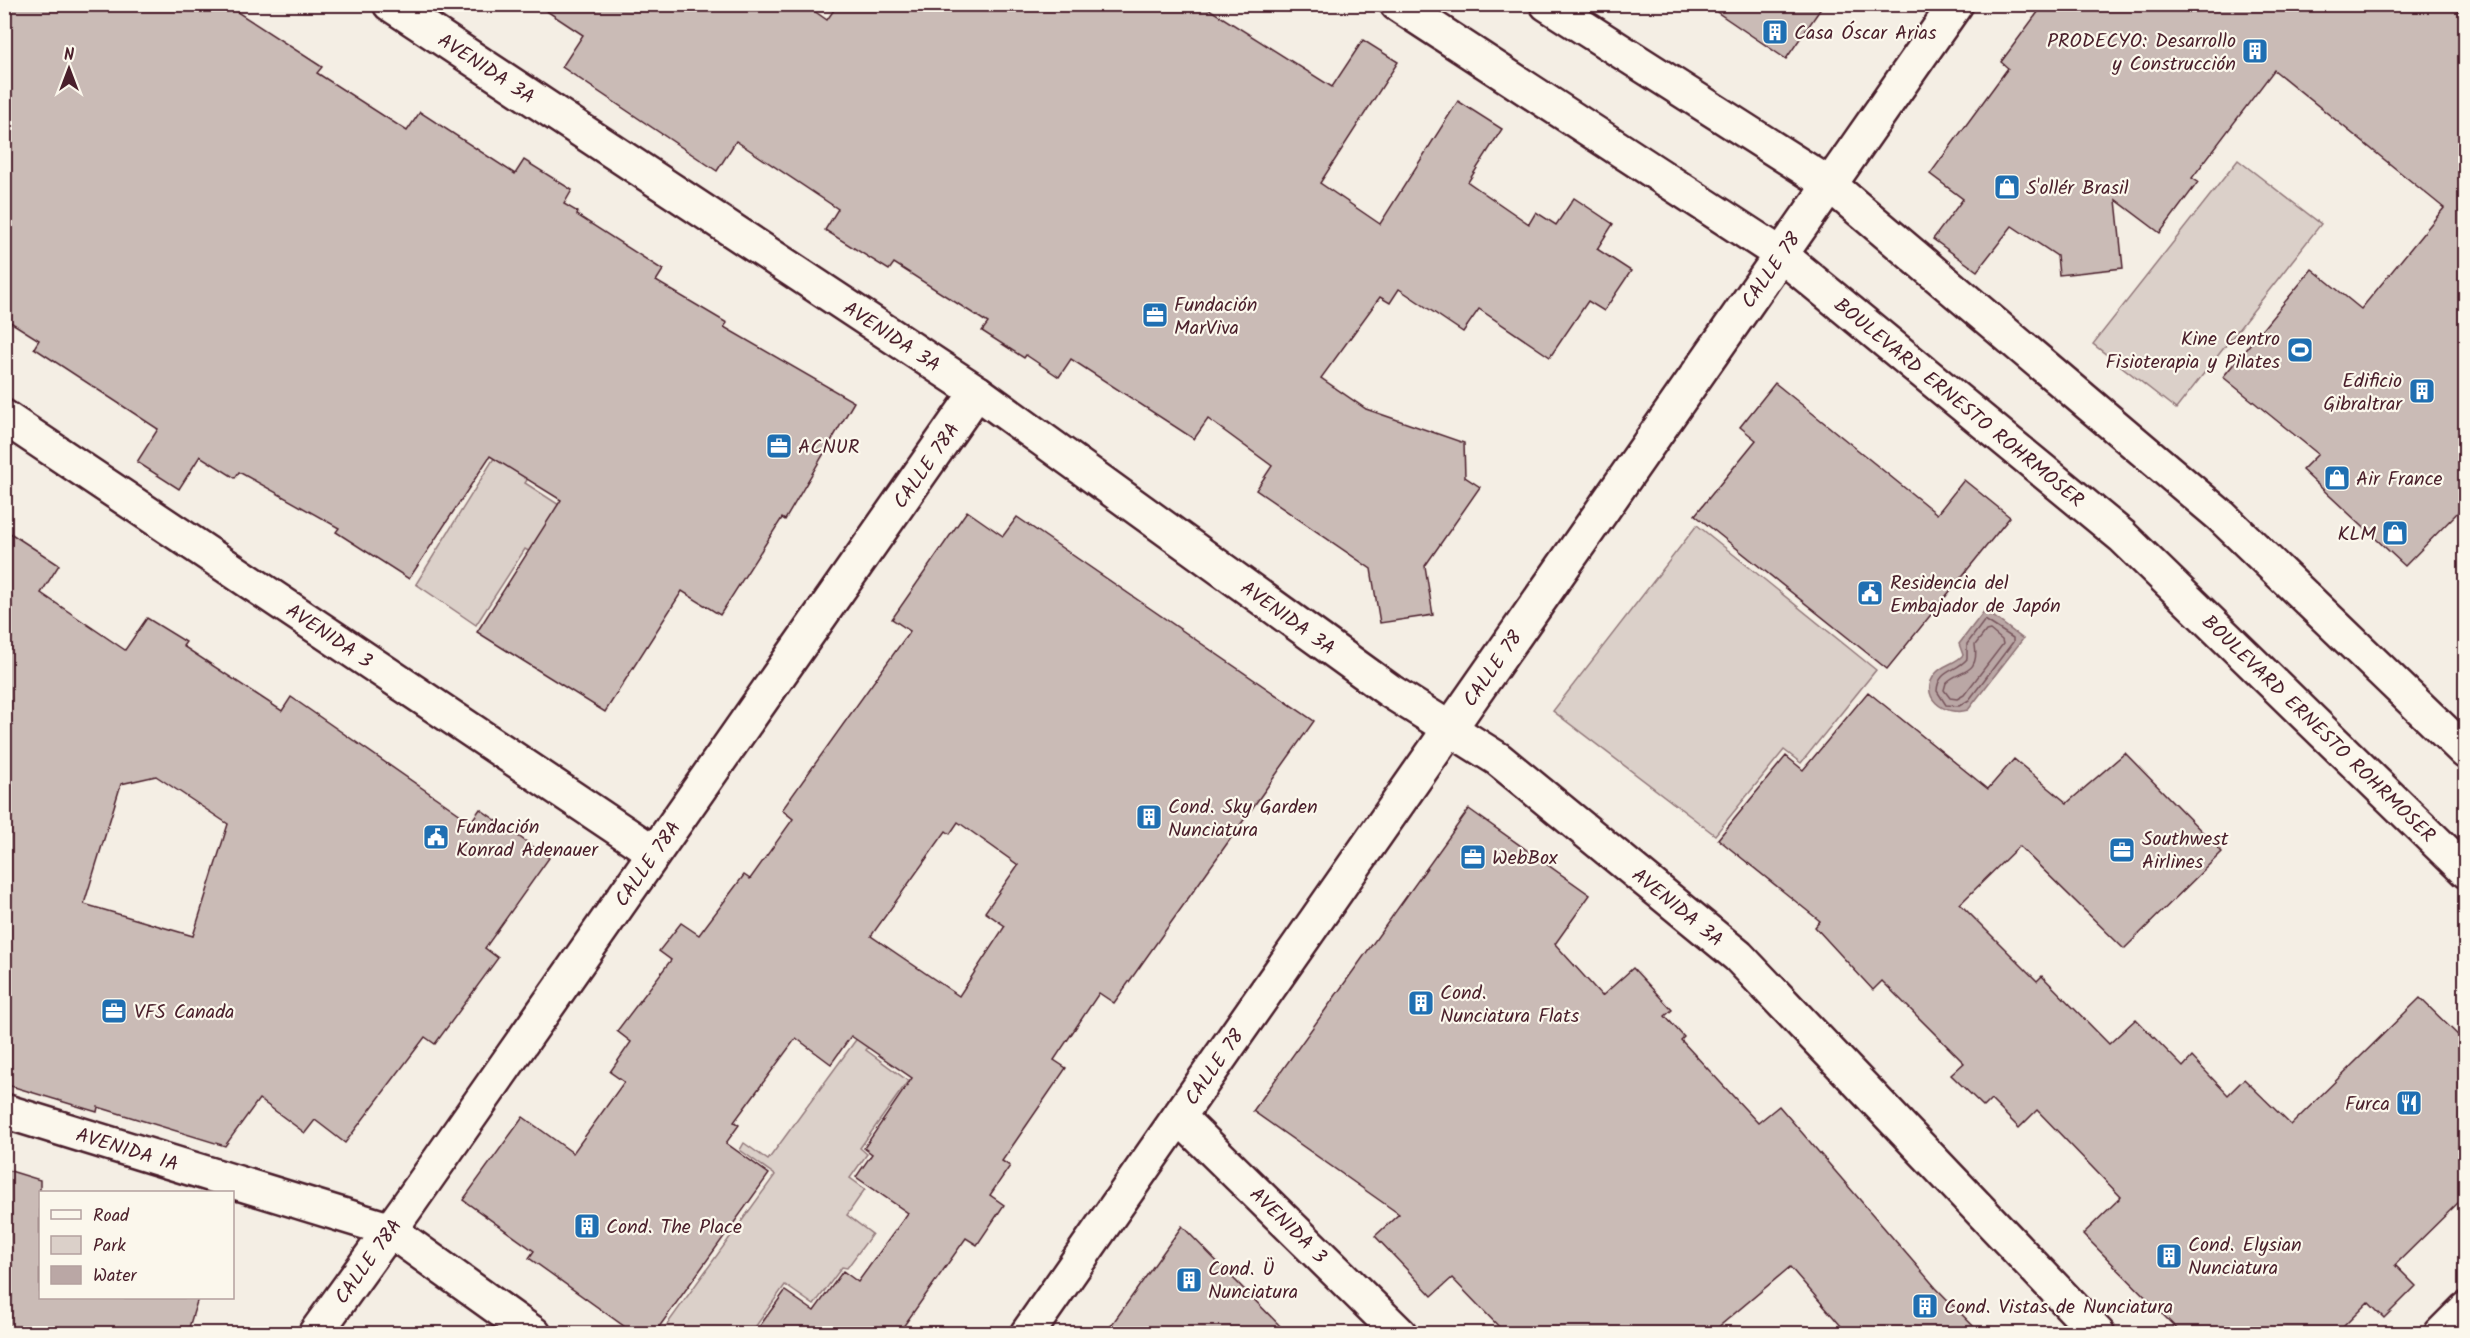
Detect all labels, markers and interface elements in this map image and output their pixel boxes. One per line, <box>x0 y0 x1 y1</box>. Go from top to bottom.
building icon: Casa Óscar Arias <box>1760 17 1790 47</box>
place label: Casa Óscar Arias <box>1794 18 1937 50</box>
street label: AVENIDA 3A <box>431 26 541 114</box>
place label: PRODECYO: Desarrollo y Construcción <box>2047 26 2236 81</box>
building icon: PRODECYO: Desarrollo y Construcción <box>2240 36 2270 66</box>
north arrow <box>39 39 99 99</box>
text: N <box>64 43 74 68</box>
shop icon: S'ollér Brasil <box>1992 172 2022 202</box>
place label: S'ollér Brasil <box>2026 173 2129 205</box>
street label: CALLE 78 <box>1734 225 1810 316</box>
place label: Fundación MarViva <box>1174 290 1257 345</box>
street label: BOULEVARD ERNESTO ROHRMOSER <box>1826 291 2091 517</box>
street label: AVENIDA 3A <box>836 294 946 382</box>
office icon: Fundación MarViva <box>1140 300 1170 330</box>
place label: Kine Centro Fisioterapia y Pilates <box>2105 324 2280 379</box>
sports icon: Kine Centro Fisioterapia y Pilates <box>2285 335 2315 365</box>
place label: Edificio Gibraltrar <box>2323 366 2403 421</box>
building icon: Edificio Gibraltrar <box>2407 376 2437 406</box>
street label: CALLE 78A <box>886 417 969 516</box>
office icon: ACNUR <box>764 431 794 461</box>
place label: ACNUR <box>798 432 860 464</box>
shop icon: Air France <box>2322 463 2352 493</box>
place label: Air France <box>2356 464 2443 496</box>
shop icon: KLM <box>2380 518 2410 548</box>
place label: KLM <box>2337 519 2376 551</box>
place label: Residencia del Embajador de Japón <box>1890 568 2061 623</box>
street label: AVENIDA 3A <box>1233 574 1341 665</box>
public building icon: Residencia del Embajador de Japón <box>1855 578 1885 608</box>
street label: AVENIDA 3 <box>279 596 378 678</box>
street label: BOULEVARD ERNESTO ROHRMOSER <box>2193 608 2443 852</box>
street label: CALLE 78 <box>1456 624 1532 714</box>
place label: Cond. Sky Garden Nunciatura <box>1168 792 1318 847</box>
building icon: Cond. Sky Garden Nunciatura <box>1134 802 1164 832</box>
place label: Fundación Konrad Adenauer <box>456 812 599 867</box>
street label: CALLE 78A <box>607 815 690 914</box>
public building icon: Fundación Konrad Adenauer <box>421 822 451 852</box>
place label: Southwest Airlines <box>2142 824 2229 879</box>
office icon: Southwest Airlines <box>2107 835 2137 865</box>
office icon: WebBox <box>1458 842 1488 872</box>
place label: WebBox <box>1492 843 1558 875</box>
street label: AVENIDA 3A <box>1624 861 1730 956</box>
place label: Cond. Nunciatura Flats <box>1440 978 1580 1033</box>
building icon: Cond. Nunciatura Flats <box>1406 988 1436 1018</box>
office icon: VFS Canada <box>99 996 129 1026</box>
place label: VFS Canada <box>134 997 235 1029</box>
street label: CALLE 78 <box>1177 1022 1254 1113</box>
restaurant icon: Furca <box>2394 1088 2424 1118</box>
place label: Furca <box>2345 1089 2390 1121</box>
street label: AVENIDA 1A <box>71 1120 182 1182</box>
street label: AVENIDA 3 <box>1241 1180 1334 1272</box>
legend <box>39 1191 234 1299</box>
text: Road <box>93 1202 130 1231</box>
building icon: Cond. The Place <box>572 1211 602 1241</box>
place label: Cond. The Place <box>606 1212 742 1244</box>
street label: CALLE 78A <box>327 1213 411 1312</box>
place label: Cond. Elysian Nunciatura <box>2188 1230 2302 1285</box>
text: Park <box>93 1232 126 1261</box>
building icon: Cond. Elysian Nunciatura <box>2154 1241 2184 1271</box>
place label: Cond. Ü Nunciatura <box>1208 1254 1298 1309</box>
text: Water <box>93 1262 138 1291</box>
building icon: Cond. Ü Nunciatura <box>1174 1265 1204 1295</box>
building icon: Cond. Vistas de Nunciatura <box>1910 1291 1940 1321</box>
place label: Cond. Vistas de Nunciatura <box>1944 1292 2173 1324</box>

